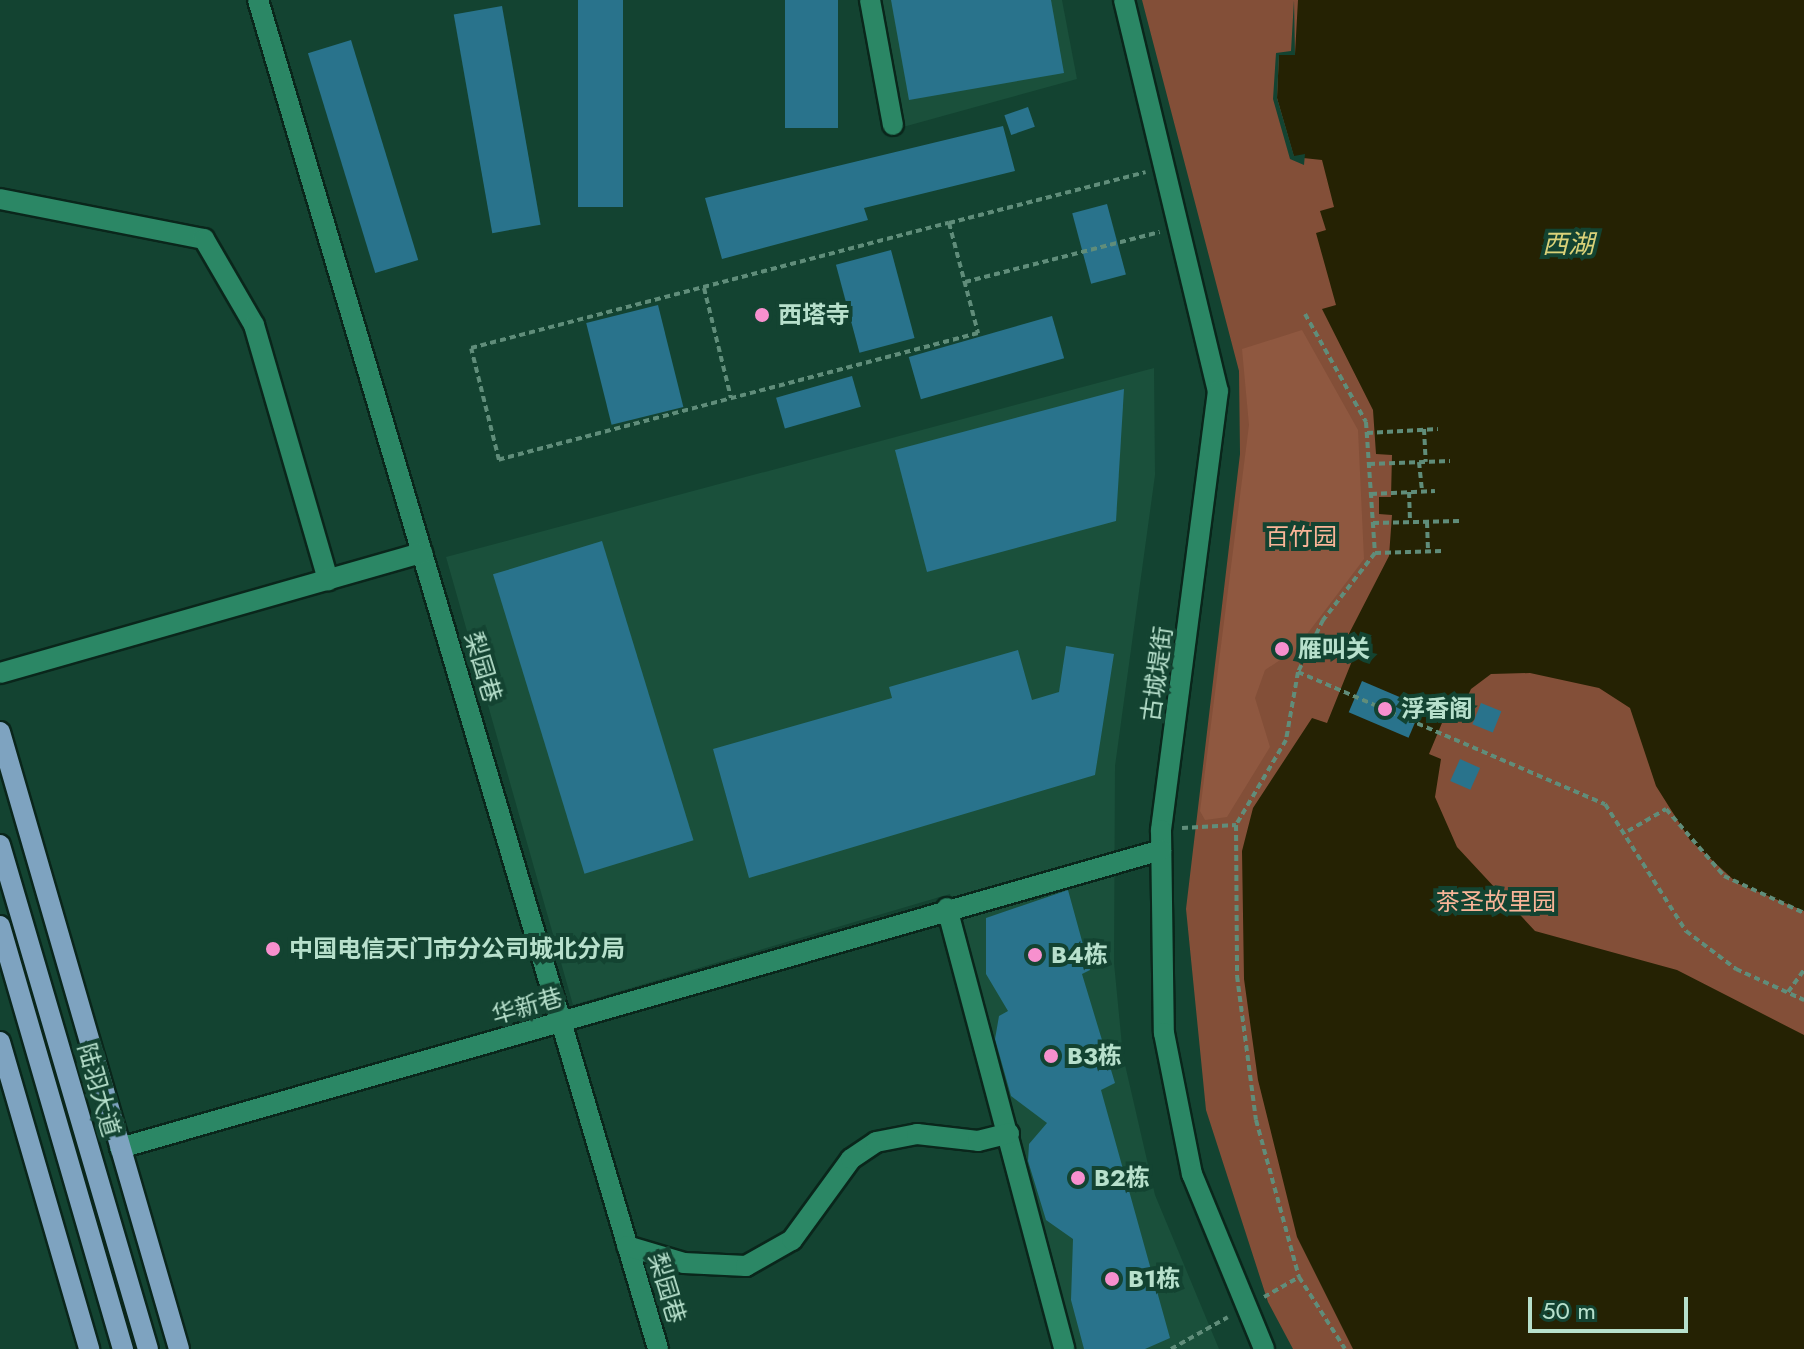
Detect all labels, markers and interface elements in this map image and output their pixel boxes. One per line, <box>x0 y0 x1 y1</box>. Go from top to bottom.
water label: 西湖 <box>1542 229 1594 261</box>
place label: 西塔寺 <box>778 301 850 329</box>
marker: 西塔寺 <box>753 306 771 324</box>
park label: 百竹园 <box>1265 523 1337 551</box>
street label: 古城堤街 <box>1136 624 1178 724</box>
street label: 梨园巷 <box>459 628 507 706</box>
place label: 雁叫关 <box>1298 635 1370 663</box>
marker: 雁叫关 <box>1273 640 1291 658</box>
place label: 浮香阁 <box>1401 695 1473 723</box>
marker: 浮香阁 <box>1376 700 1394 718</box>
park label: 茶圣故里园 <box>1436 888 1556 916</box>
place label: 中国电信天门市分公司城北分局 <box>289 935 625 963</box>
marker: 中国电信天门市分公司城北分局 <box>264 940 282 958</box>
place label: B4栋 <box>1051 941 1108 969</box>
marker: B4栋 <box>1026 946 1044 964</box>
street label: 华新巷 <box>488 982 566 1030</box>
street label: 陆羽大道 <box>72 1040 126 1140</box>
place label: B3栋 <box>1067 1042 1122 1070</box>
marker: B3栋 <box>1042 1047 1060 1065</box>
place label: B2栋 <box>1094 1164 1150 1192</box>
marker: B2栋 <box>1069 1169 1087 1187</box>
street label: 梨园巷 <box>643 1249 691 1327</box>
place label: B1栋 <box>1128 1265 1180 1293</box>
marker: B1栋 <box>1103 1270 1121 1288</box>
scale bar <box>1532 1281 1692 1331</box>
text: 50 m <box>1542 1293 1596 1328</box>

